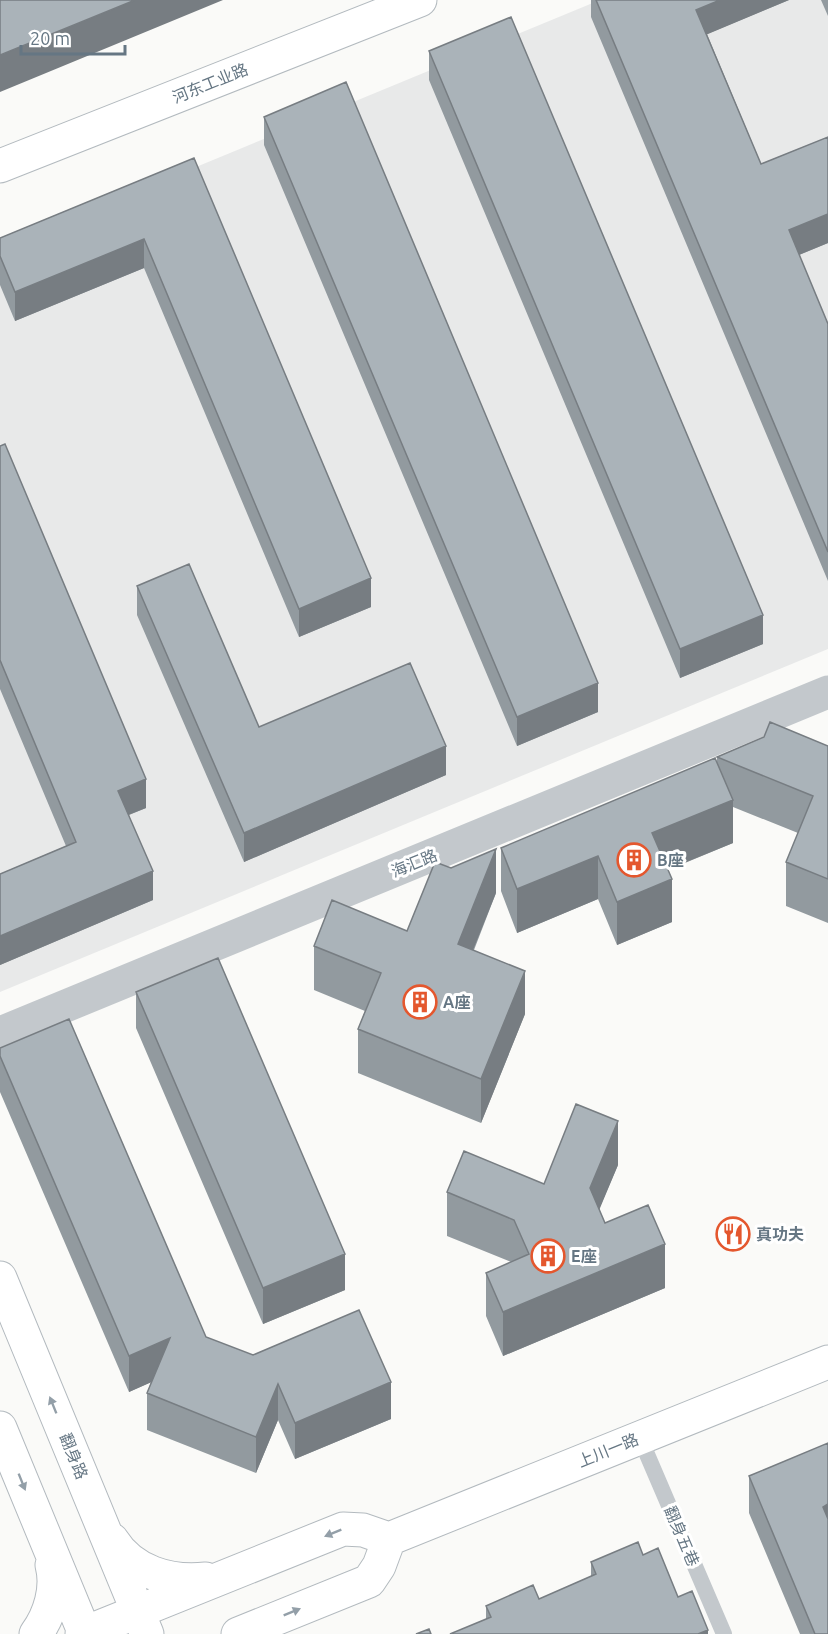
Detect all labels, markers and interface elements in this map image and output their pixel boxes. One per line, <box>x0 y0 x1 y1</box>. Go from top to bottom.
scale bar <box>21 18 124 56</box>
text: 20 m <box>30 28 70 48</box>
street label: 河东工业路 <box>170 60 250 106</box>
building icon: B座 <box>616 842 652 878</box>
street label: 海汇路 <box>388 846 440 880</box>
place label: B座 <box>657 851 684 869</box>
building icon: A座 <box>402 984 438 1020</box>
place label: A座 <box>443 993 470 1011</box>
restaurant icon: 真功夫 <box>715 1216 751 1252</box>
place label: 真功夫 <box>756 1225 804 1243</box>
building icon: E座 <box>530 1238 566 1274</box>
place label: E座 <box>571 1247 597 1265</box>
one-way arrow <box>47 1396 57 1414</box>
street label: 翻身路 <box>57 1430 91 1482</box>
street label: 上川一路 <box>575 1430 641 1470</box>
one-way arrow <box>17 1473 27 1491</box>
street label: 翻身五巷 <box>661 1503 703 1569</box>
one-way arrow <box>323 1528 341 1538</box>
one-way arrow <box>283 1607 301 1616</box>

